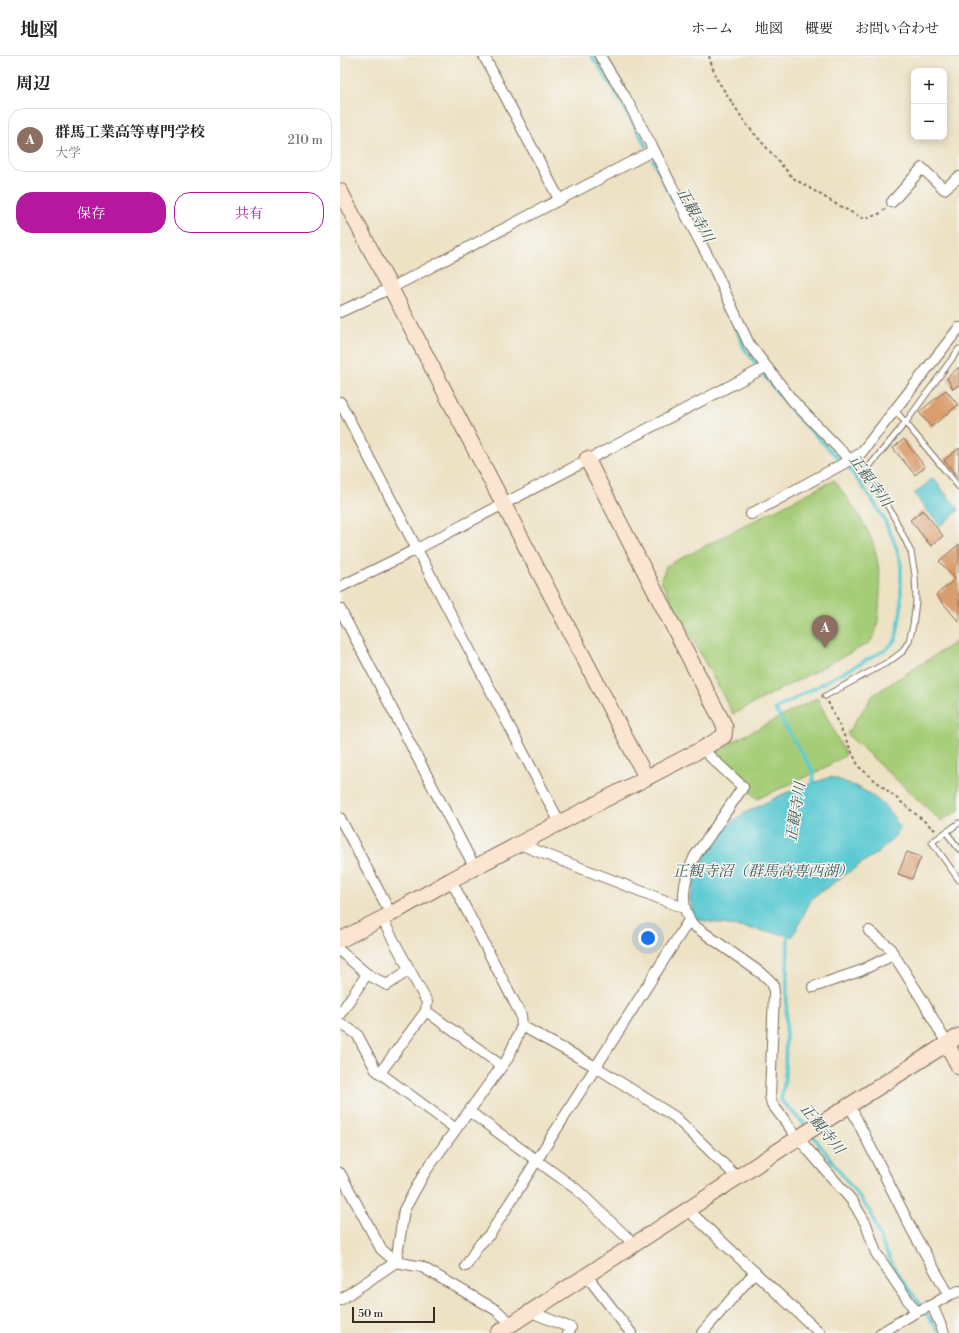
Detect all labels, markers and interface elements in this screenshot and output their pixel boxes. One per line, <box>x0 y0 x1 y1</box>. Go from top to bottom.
text: 地図 <box>20 18 58 42</box>
text: ホーム <box>691 20 733 38</box>
text: 地図 <box>755 20 783 38</box>
text: 概要 <box>805 20 833 38</box>
text: お問い合わせ <box>855 20 939 38</box>
map controls <box>911 68 947 140</box>
button: + <box>911 68 947 104</box>
text: 周辺 <box>16 73 50 95</box>
button: − <box>911 104 947 140</box>
text: 群馬工業高等専門学校 <box>55 123 205 142</box>
text: A <box>25 132 35 148</box>
text: 210 m <box>288 132 323 148</box>
text: 大学 <box>55 145 81 161</box>
water label: 正観寺川 <box>672 184 719 248</box>
button: 保存 <box>16 192 166 233</box>
button: 共有 <box>174 192 324 233</box>
water label: 正観寺川 <box>845 451 896 512</box>
pin: A <box>812 615 838 648</box>
water label: 正観寺川 <box>782 779 810 843</box>
water label: 正観寺沼（群馬高専西湖） <box>673 862 853 881</box>
your location <box>638 928 658 948</box>
water label: 正観寺川 <box>796 1100 850 1160</box>
scale bar <box>352 1305 435 1324</box>
text: 50 m <box>358 1307 383 1321</box>

